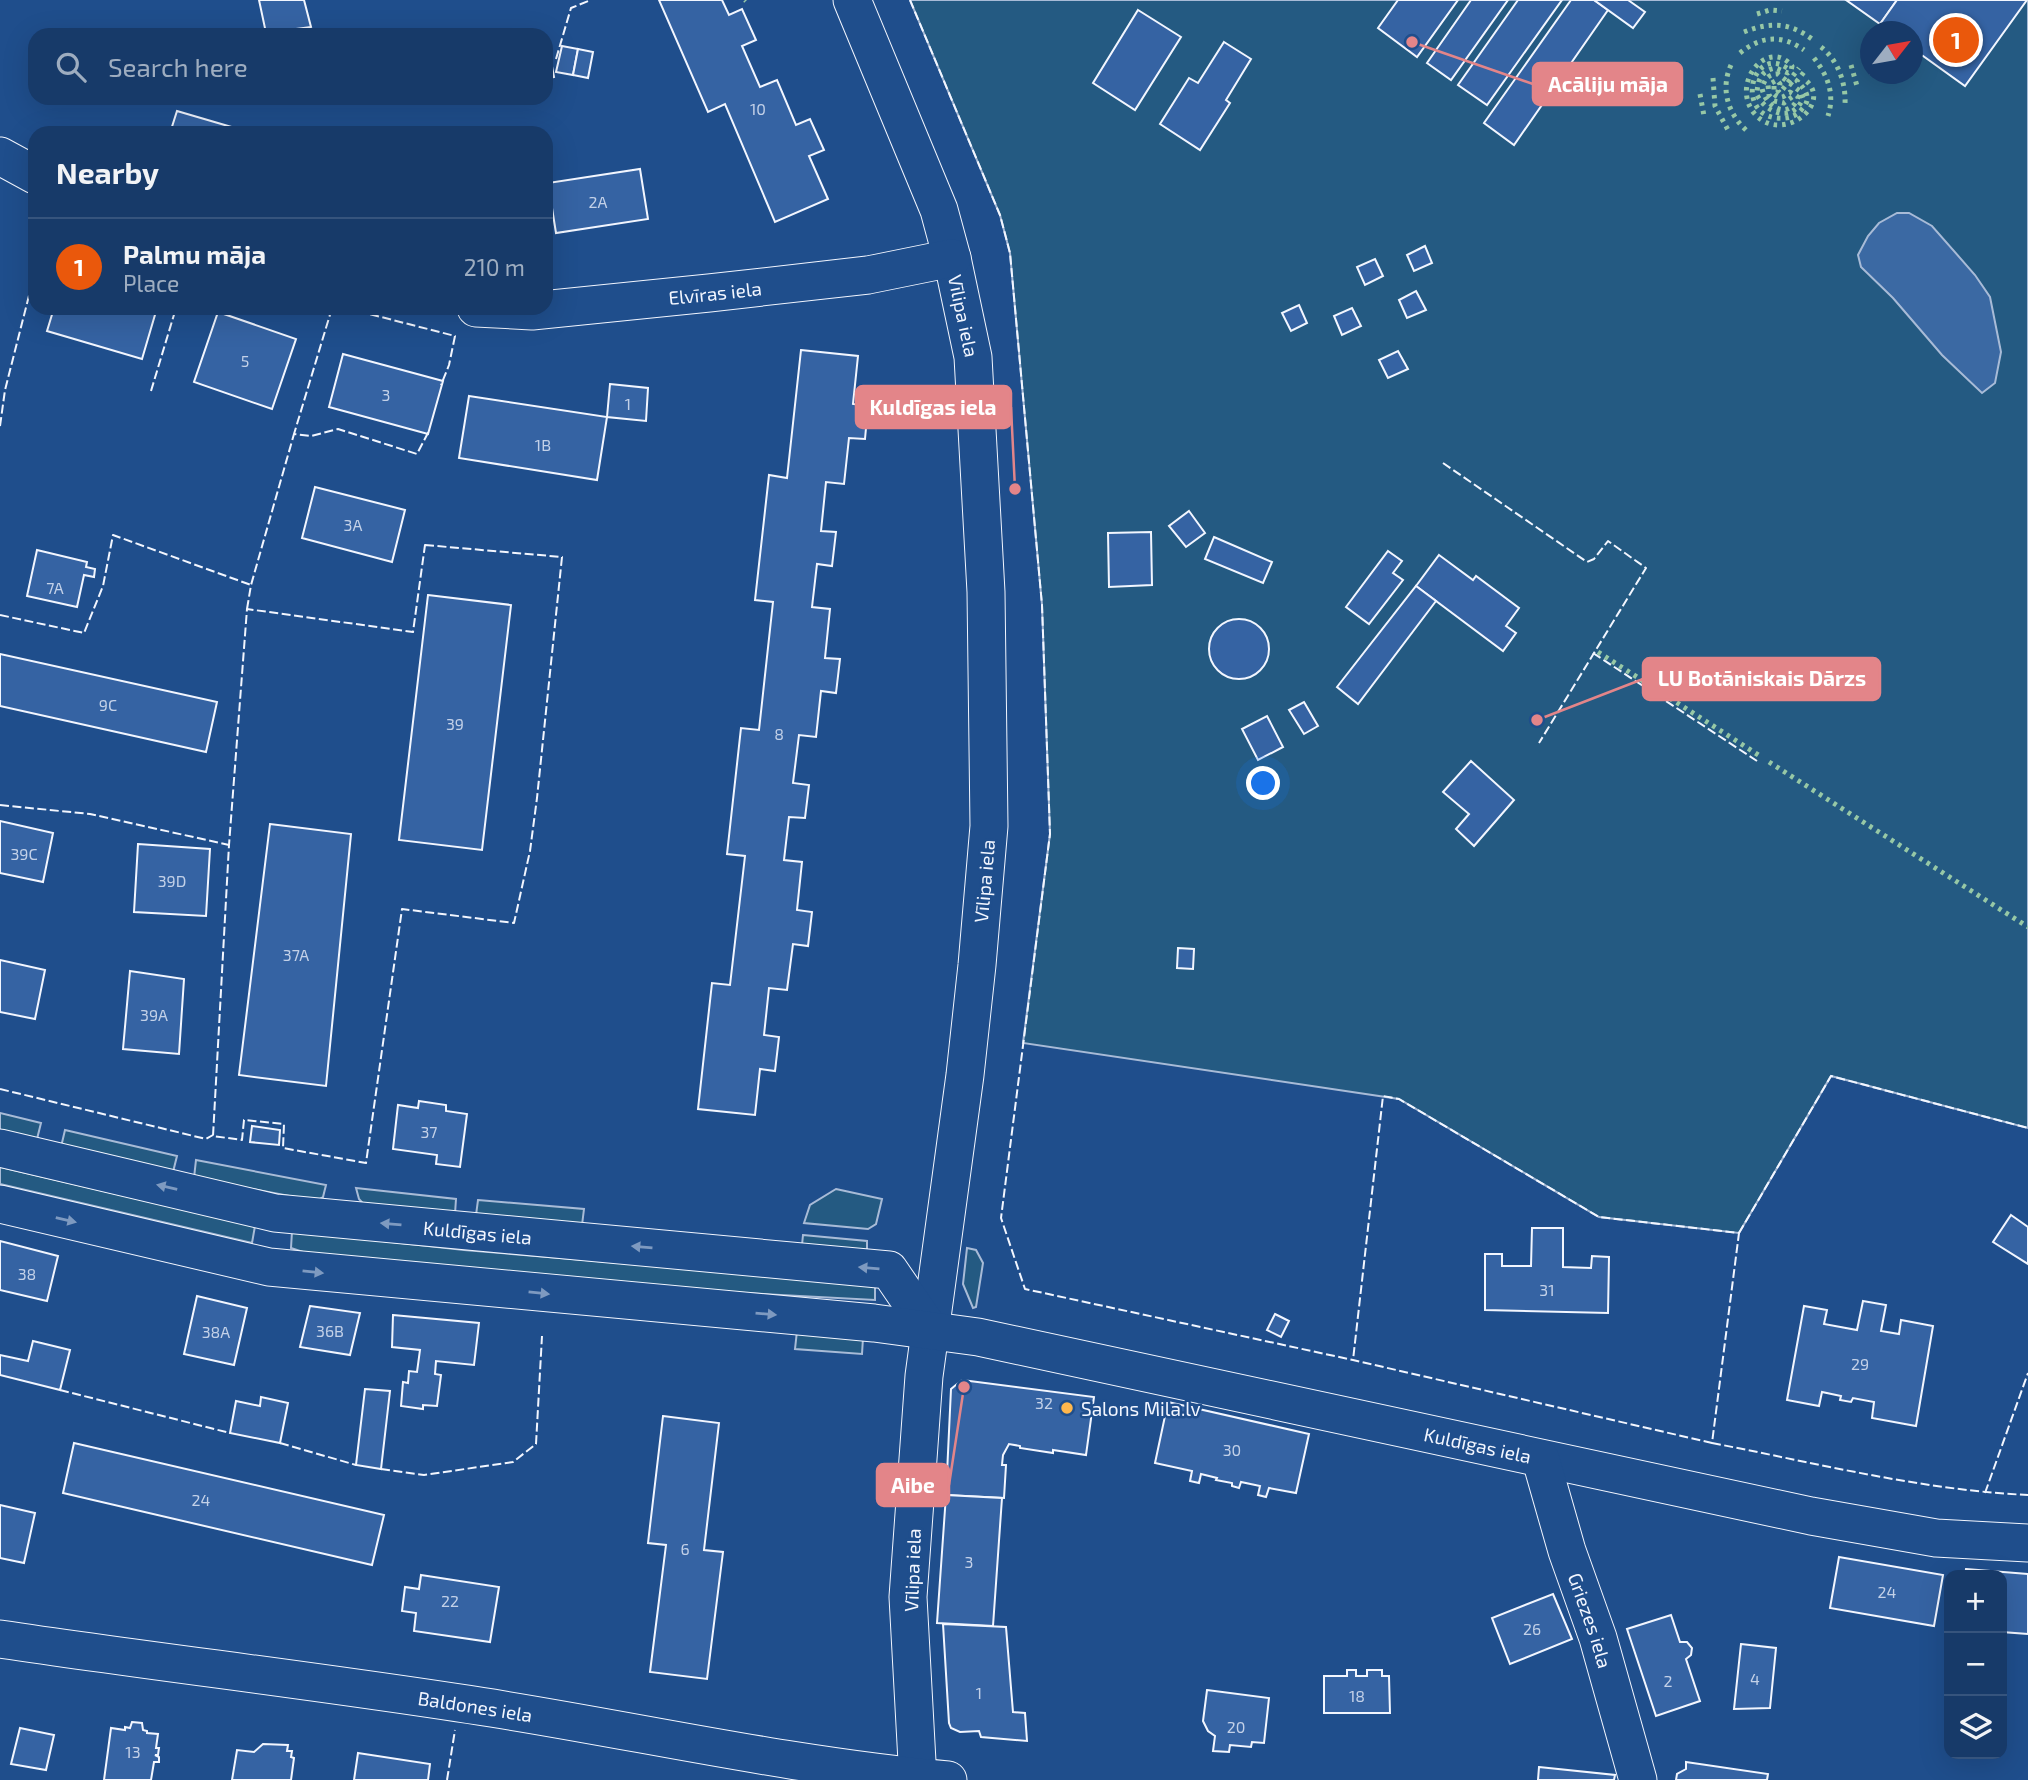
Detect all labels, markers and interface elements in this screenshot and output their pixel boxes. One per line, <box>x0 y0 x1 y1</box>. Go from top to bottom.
pin: 1 <box>1933 14 1979 66</box>
north arrow <box>1860 21 1923 84</box>
search box <box>28 28 553 105</box>
icon: search <box>52 48 90 86</box>
text: Search here <box>108 51 248 82</box>
callout: Acāliju māja <box>1533 63 1682 105</box>
text: Acāliju māja <box>1548 71 1668 96</box>
house number: 10 <box>750 99 766 118</box>
text: Nearby <box>56 154 159 190</box>
house number: 2A <box>589 192 608 211</box>
text: Palmu māja <box>123 238 266 269</box>
text: 1 <box>74 253 84 281</box>
text: 210 m <box>464 253 525 281</box>
text: Place <box>123 269 179 297</box>
street label: Vīlipa iela <box>944 272 984 359</box>
street label: Elvīras iela <box>667 276 763 309</box>
house number: 5 <box>241 351 249 370</box>
house number: 3 <box>382 385 390 404</box>
callout: Kuldīgas iela <box>856 386 1011 428</box>
house number: 1 <box>625 394 631 413</box>
text: Kuldīgas iela <box>869 394 997 419</box>
house number: 1B <box>535 435 551 454</box>
house number: 3A <box>344 515 362 534</box>
house number: 7A <box>46 578 64 597</box>
callout: LU Botāniskais Dārzs <box>1643 658 1880 700</box>
text: LU Botāniskais Dārzs <box>1658 665 1866 690</box>
house number: 9C <box>99 695 117 714</box>
house number: 39 <box>446 714 464 733</box>
house number: 8 <box>774 724 784 743</box>
your location <box>1246 766 1280 800</box>
street label: Vīlipa iela <box>969 838 999 924</box>
house number: 39C <box>10 844 38 863</box>
house number: 39D <box>158 871 186 890</box>
house number: 37A <box>283 945 309 964</box>
house number: 39A <box>140 1005 168 1024</box>
house number: 37 <box>420 1122 438 1141</box>
one-way arrow <box>156 1182 178 1193</box>
one-way arrow <box>56 1215 78 1226</box>
street label: Kuldīgas iela <box>422 1215 533 1248</box>
one-way arrow <box>380 1218 402 1229</box>
one-way arrow <box>631 1241 653 1252</box>
one-way arrow <box>858 1262 880 1273</box>
house number: 38 <box>18 1264 36 1283</box>
one-way arrow <box>302 1266 324 1277</box>
house number: 31 <box>1539 1280 1555 1299</box>
one-way arrow <box>528 1288 550 1299</box>
one-way arrow <box>755 1309 777 1320</box>
house number: 36B <box>316 1321 344 1340</box>
house number: 38A <box>202 1322 230 1341</box>
house number: 29 <box>1851 1354 1869 1373</box>
house number: 32 <box>1035 1393 1053 1412</box>
place label: Salons Mila.lv <box>1081 1397 1201 1420</box>
marker: Salons Mila.lv <box>1059 1400 1075 1416</box>
street label: Kuldīgas iela <box>1422 1422 1534 1467</box>
house number: 30 <box>1223 1440 1241 1459</box>
callout: Aibe <box>877 1464 949 1506</box>
text: Aibe <box>891 1472 935 1497</box>
house number: 24 <box>192 1490 211 1509</box>
street label: Vīlipa iela <box>899 1528 925 1612</box>
house number: 6 <box>680 1539 690 1558</box>
house number: 3 <box>965 1552 973 1571</box>
street label: Griezes iela <box>1564 1569 1617 1671</box>
map controls <box>1944 1570 2007 1759</box>
button: + <box>1944 1570 2007 1633</box>
house number: 24 <box>1878 1582 1897 1601</box>
house number: 22 <box>441 1591 459 1610</box>
house number: 26 <box>1523 1619 1541 1638</box>
button: − <box>1944 1633 2007 1696</box>
house number: 4 <box>1750 1669 1760 1688</box>
house number: 2 <box>1664 1671 1673 1690</box>
house number: 1 <box>976 1683 982 1702</box>
street label: Baldones iela <box>416 1685 534 1726</box>
house number: 18 <box>1349 1686 1365 1705</box>
button: layers <box>1944 1696 2007 1759</box>
house number: 20 <box>1227 1717 1245 1736</box>
house number: 13 <box>125 1742 141 1761</box>

